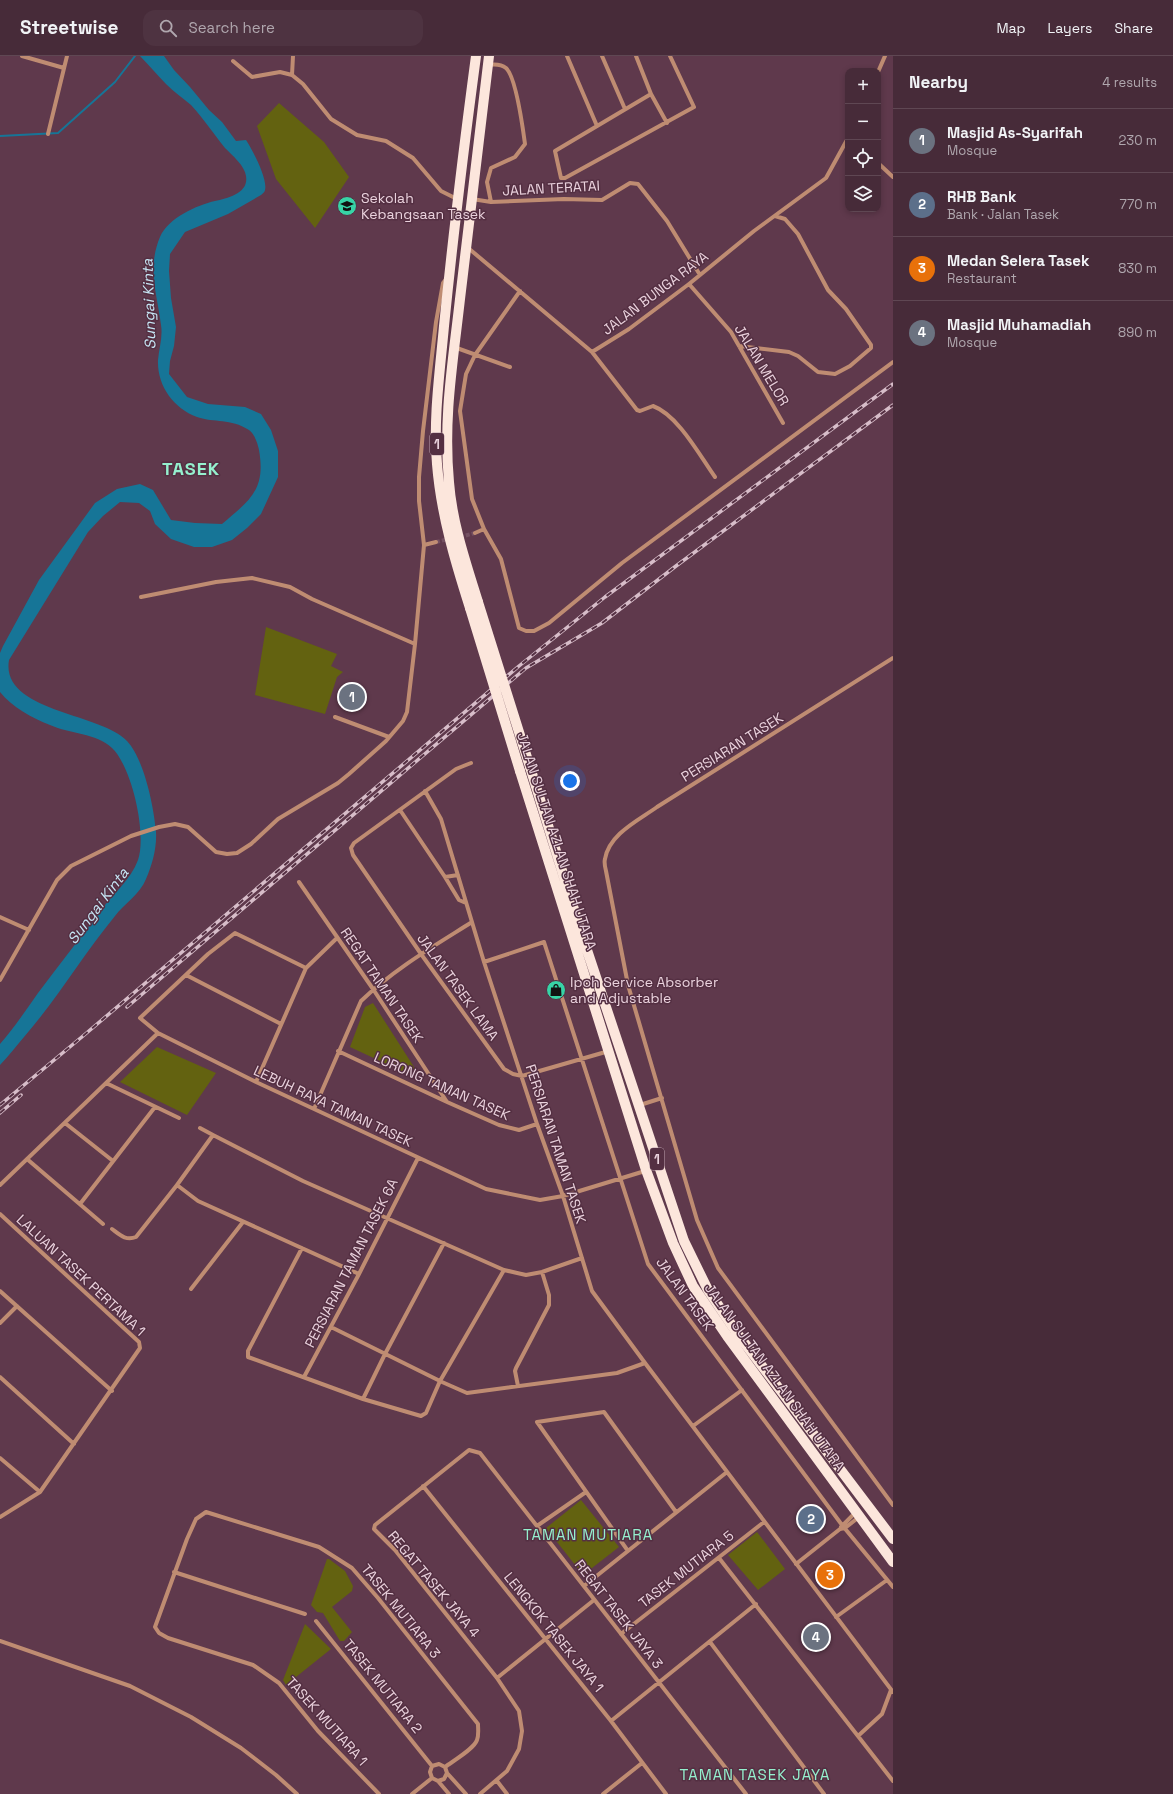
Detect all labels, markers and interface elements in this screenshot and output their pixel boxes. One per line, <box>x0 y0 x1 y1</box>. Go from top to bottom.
search box <box>143 10 423 46</box>
text: Streetwise <box>20 15 119 40</box>
icon: search <box>157 17 179 39</box>
text: Search here <box>189 18 275 37</box>
text: Map <box>996 19 1026 37</box>
text: Layers <box>1048 19 1092 37</box>
text: Share <box>1114 19 1153 37</box>
map controls <box>845 68 881 212</box>
button: + <box>845 68 881 104</box>
text: Nearby <box>909 71 968 93</box>
text: 4 results <box>1102 74 1157 91</box>
button: − <box>845 104 881 140</box>
text: Masjid As-Syarifah <box>947 123 1083 142</box>
text: 1 <box>919 132 925 149</box>
text: 230 m <box>1119 132 1157 149</box>
button: locate <box>845 140 881 176</box>
text: Mosque <box>947 142 997 159</box>
street label: JALAN TERATAI <box>502 176 600 200</box>
button: layers <box>845 176 881 212</box>
text: RHB Bank <box>947 187 1016 206</box>
place label: Sekolah Kebangsaan Tasek <box>361 189 486 223</box>
school or university icon: Sekolah Kebangsaan Tasek <box>336 195 358 217</box>
text: 2 <box>918 196 926 213</box>
text: 770 m <box>1120 196 1157 213</box>
text: Bank · Jalan Tasek <box>947 206 1059 223</box>
street label: JALAN BUNGA RAYA <box>598 247 712 339</box>
text: Medan Selera Tasek <box>947 251 1089 270</box>
water label: Sungai Kinta <box>137 258 160 350</box>
text: 3 <box>918 260 926 277</box>
text: 830 m <box>1118 260 1157 277</box>
text: Restaurant <box>947 270 1017 287</box>
text: Masjid Muhamadiah <box>947 315 1091 334</box>
street label: JALAN MELOR <box>731 321 793 409</box>
text: 4 <box>918 324 926 341</box>
text: 890 m <box>1118 324 1157 341</box>
text: Mosque <box>947 334 997 351</box>
road number: 1 <box>430 433 444 455</box>
district label: TASEK <box>162 457 220 480</box>
pin: 1 <box>339 682 365 712</box>
street label: PERSIARAN TASEK <box>678 708 787 786</box>
street label: JALAN SULTAN AZLAN SHAH UTARA <box>513 730 601 952</box>
your location <box>560 771 580 791</box>
water label: Sungai Kinta <box>63 863 133 948</box>
street label: REGAT TAMAN TASEK <box>337 924 428 1046</box>
street label: JALAN TASEK LAMA <box>413 930 503 1044</box>
place label: Ipoh Service Absorber and Adjustable <box>570 973 718 1007</box>
shop icon: Ipoh Service Absorber and Adjustable <box>545 979 567 1001</box>
street label: LORONG TAMAN TASEK <box>371 1048 513 1124</box>
street label: LEBUH RAYA TAMAN TASEK <box>251 1061 416 1151</box>
street label: PERSIARAN TAMAN TASEK <box>522 1062 590 1226</box>
road number: 1 <box>650 1148 664 1170</box>
street label: PERSIARAN TAMAN TASEK 6A <box>300 1175 402 1351</box>
street label: LALUAN TASEK PERTAMA 1 <box>13 1210 149 1340</box>
street label: JALAN TASEK <box>652 1254 718 1335</box>
street label: JALAN SULTAN AZLAN SHAH UTARA <box>701 1280 849 1475</box>
pin: 2 <box>798 1504 824 1534</box>
district label: TAMAN MUTIARA <box>523 1525 653 1544</box>
street label: TASEK MUTIARA 5 <box>635 1526 737 1612</box>
street label: REGAT TASEK JAYA 4 <box>384 1527 484 1641</box>
street label: REGAT TASEK JAYA 3 <box>571 1556 667 1672</box>
street label: TASEK MUTIARA 3 <box>358 1560 444 1662</box>
pin: 3 <box>817 1560 843 1590</box>
street label: LENGKOK TASEK JAYA 1 <box>500 1568 608 1696</box>
pin: 4 <box>803 1622 829 1652</box>
street label: TASEK MUTIARA 2 <box>340 1635 426 1737</box>
street label: TASEK MUTIARA 1 <box>282 1673 372 1769</box>
district label: TAMAN TASEK JAYA <box>680 1765 830 1784</box>

